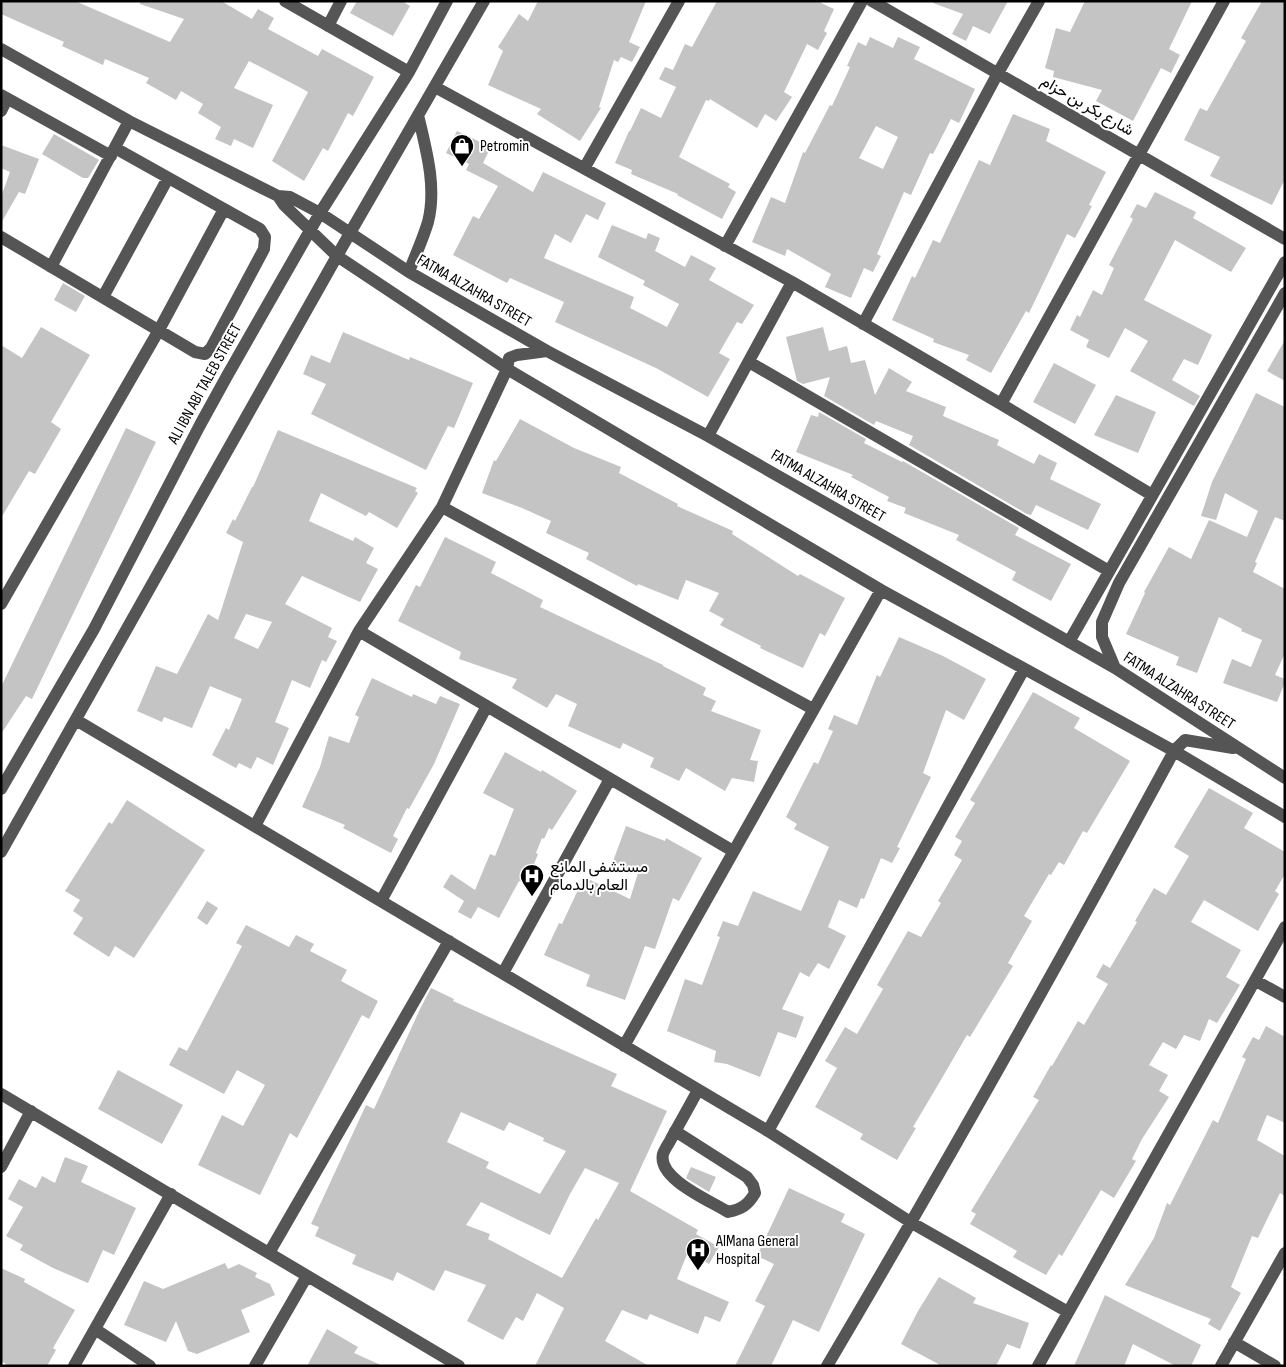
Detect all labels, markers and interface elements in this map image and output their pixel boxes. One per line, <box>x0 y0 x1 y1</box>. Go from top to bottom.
street label: شارع بكر بن حزام <box>1037 72 1137 141</box>
shop icon: Petromin <box>449 133 475 167</box>
place label: Petromin <box>480 137 529 156</box>
street label: FATMA ALZAHRA STREET <box>413 251 535 332</box>
street label: ALI IBN ABI TALEB STREET <box>164 320 246 448</box>
street label: FATMA ALZAHRA STREET <box>767 446 889 527</box>
street label: FATMA ALZAHRA STREET <box>1120 648 1239 734</box>
place label: مستشفى المانع العام بالدمام <box>550 858 648 895</box>
hospital icon: مستشفى المانع العام بالدمام <box>519 863 545 897</box>
place label: AlMana General Hospital <box>715 1232 798 1269</box>
hospital icon: AlMana General Hospital <box>685 1237 711 1271</box>

